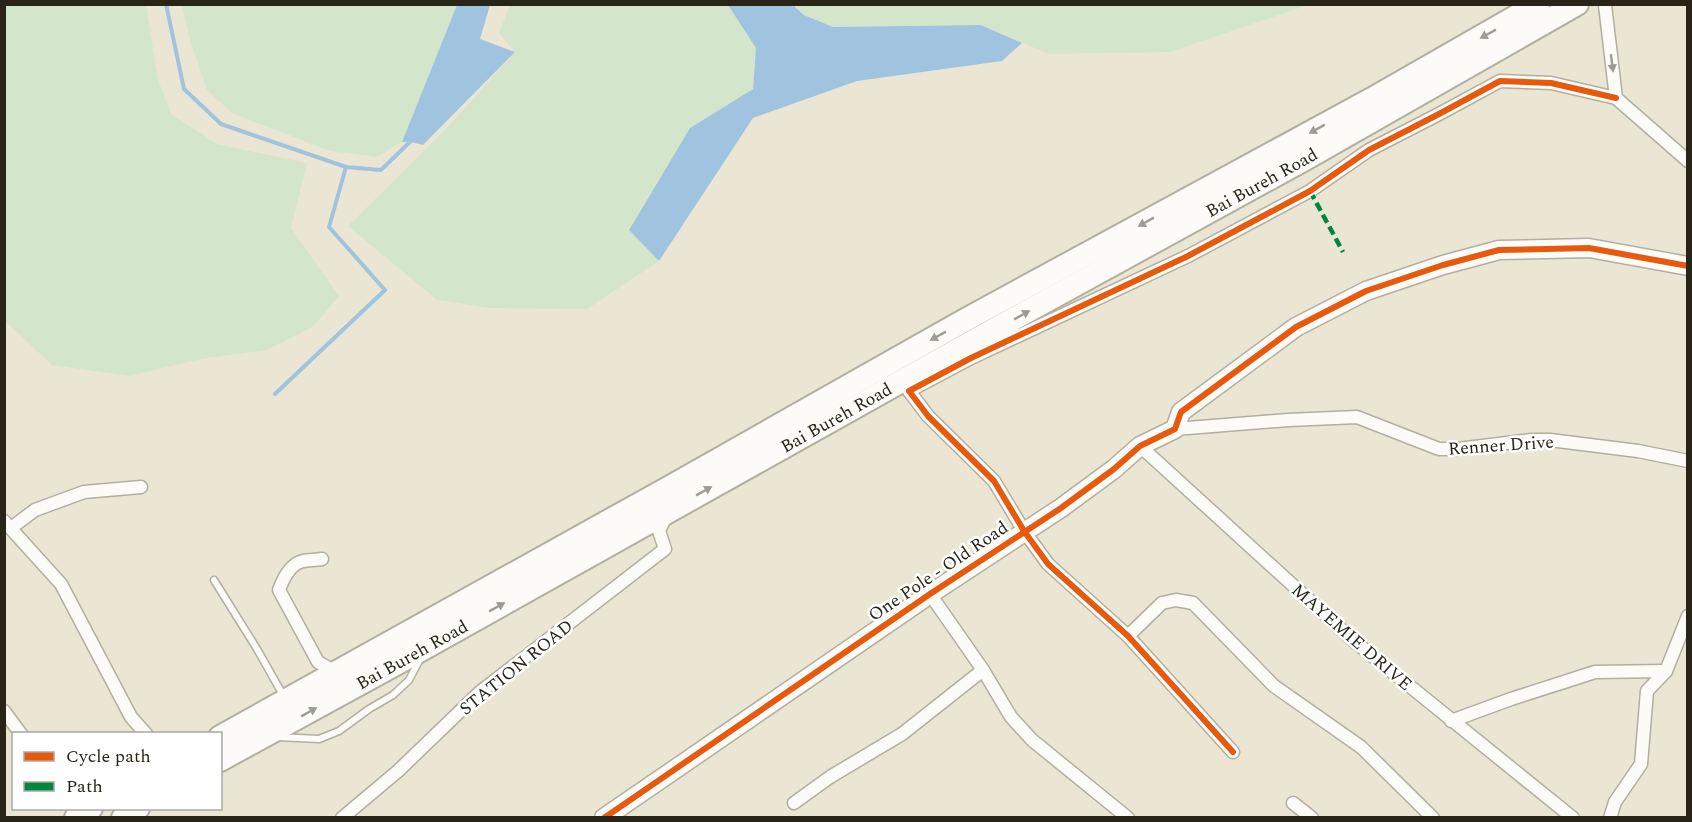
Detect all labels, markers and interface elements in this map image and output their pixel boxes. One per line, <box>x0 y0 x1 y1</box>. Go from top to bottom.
one-way arrow <box>1479 29 1496 39</box>
one-way arrow <box>1607 54 1616 73</box>
one-way arrow <box>1309 124 1326 134</box>
street label: Bai Bureh Road <box>1201 141 1323 225</box>
one-way arrow <box>1137 217 1154 227</box>
one-way arrow <box>1013 310 1030 320</box>
one-way arrow <box>930 330 946 341</box>
street label: Bai Bureh Road <box>776 376 897 460</box>
street label: Renner Drive <box>1447 428 1555 463</box>
one-way arrow <box>696 486 713 496</box>
street label: One Pole - Old Road <box>863 514 1014 628</box>
street label: MAYEMIE DRIVE <box>1285 577 1418 698</box>
one-way arrow <box>489 602 506 612</box>
street label: Bai Bureh Road <box>351 613 473 697</box>
street label: STATION ROAD <box>453 613 579 722</box>
one-way arrow <box>300 707 317 717</box>
legend <box>12 732 222 810</box>
text: Cycle path <box>66 743 151 770</box>
text: Path <box>66 773 103 800</box>

